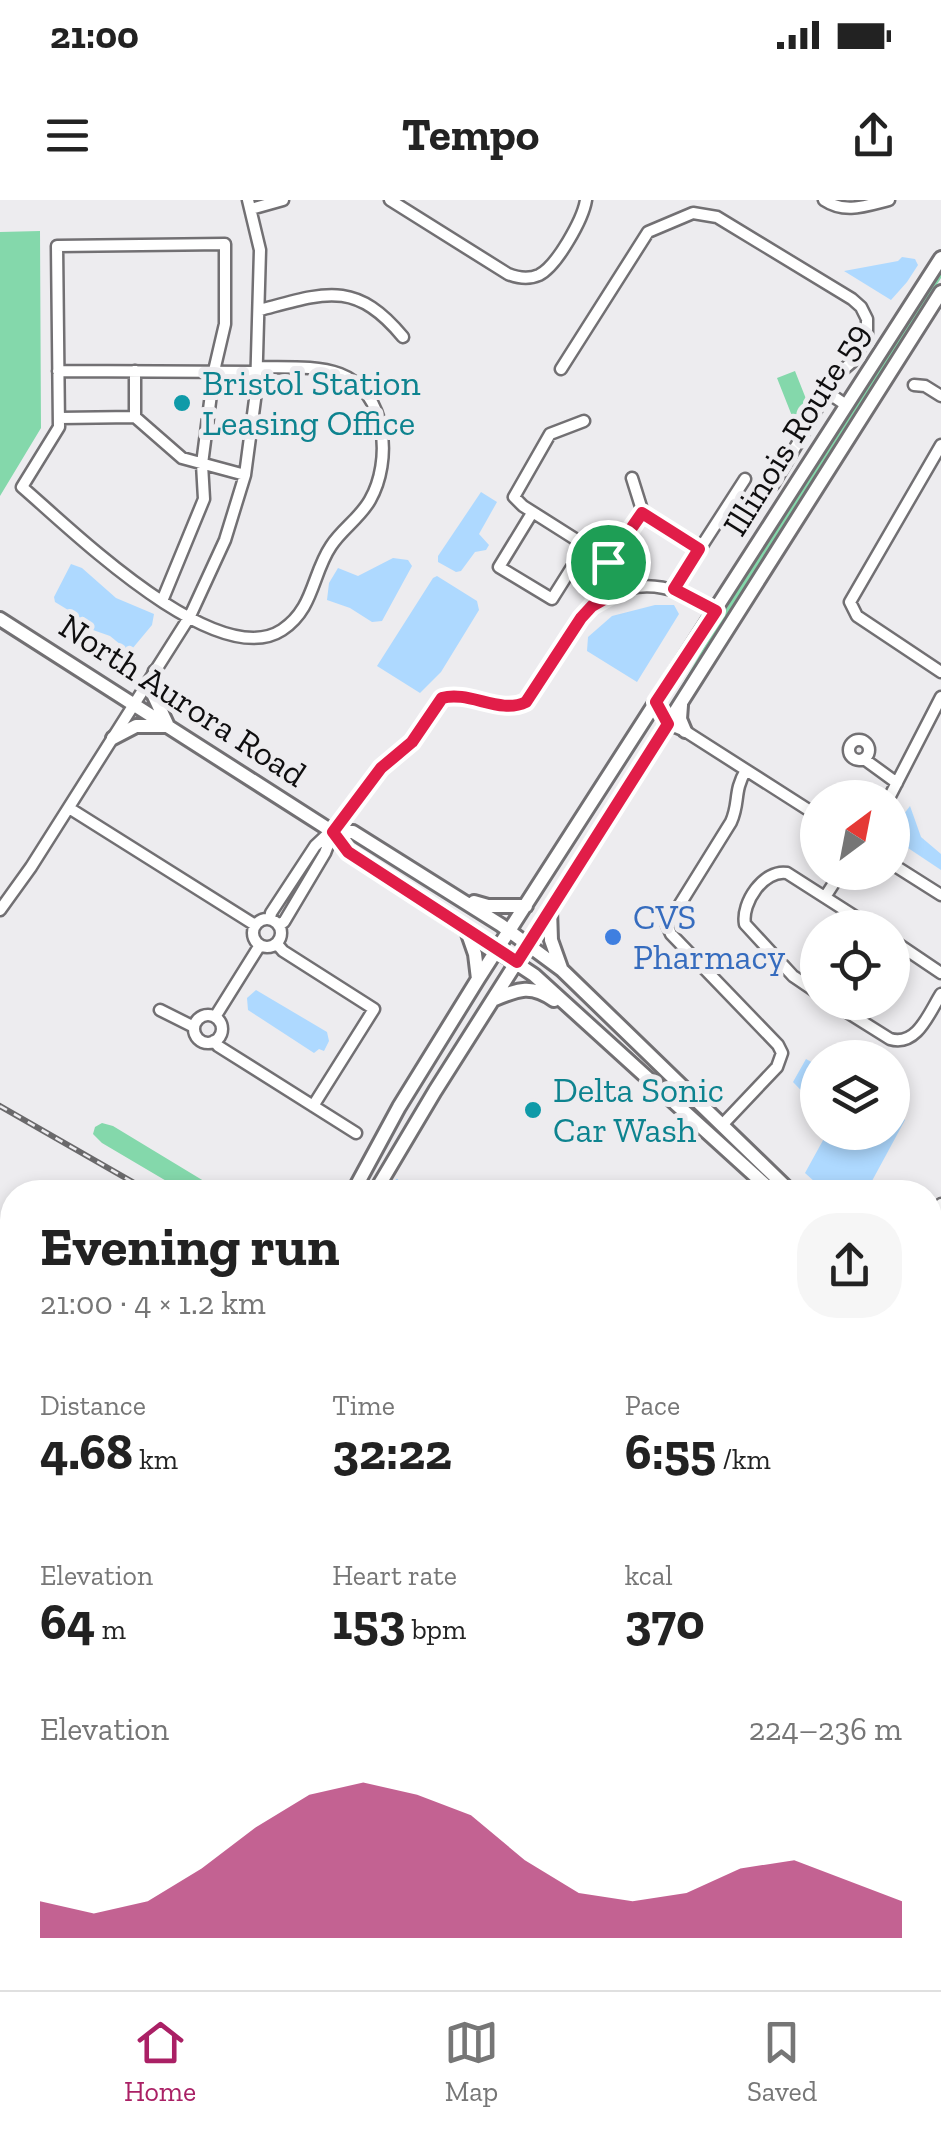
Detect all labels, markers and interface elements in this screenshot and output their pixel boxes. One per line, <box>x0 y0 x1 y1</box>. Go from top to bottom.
text: 21:00 <box>50 12 139 58</box>
icon: menu <box>40 108 95 163</box>
text: Tempo <box>402 108 539 162</box>
icon: share <box>846 108 901 163</box>
street label: Illinois Route 59 <box>714 315 878 543</box>
place label: Bristol Station Leasing Office <box>202 362 421 444</box>
marker: Bristol Station Leasing Office <box>171 392 193 414</box>
pin <box>566 520 651 605</box>
icon: arrive <box>581 535 636 590</box>
street label: North Aurora Road <box>52 604 314 796</box>
north arrow <box>800 780 910 890</box>
map controls <box>800 780 910 1150</box>
place label: CVS Pharmacy <box>633 896 786 978</box>
button: locate <box>800 910 910 1020</box>
marker: CVS Pharmacy <box>602 926 624 948</box>
button: layers <box>800 1040 910 1150</box>
place label: Delta Sonic Car Wash <box>553 1069 724 1151</box>
marker: Delta Sonic Car Wash <box>522 1099 544 1121</box>
text: Evening run <box>40 1213 340 1279</box>
button: share <box>797 1213 902 1318</box>
text: 21:00 · 4 × 1.2 km <box>40 1284 266 1322</box>
text: Distance <box>40 1389 146 1422</box>
text: Time <box>332 1389 395 1422</box>
text: Pace <box>625 1389 680 1422</box>
text: 4.68 <box>40 1422 133 1482</box>
text: 32:22 <box>332 1422 452 1482</box>
text: 6:55 <box>625 1422 716 1482</box>
text: km <box>133 1443 178 1476</box>
text: /km <box>716 1443 771 1476</box>
text: Elevation <box>40 1559 153 1592</box>
text: Heart rate <box>332 1559 457 1592</box>
text: kcal <box>625 1559 673 1592</box>
text: 64 <box>40 1592 95 1652</box>
text: 153 <box>332 1592 405 1652</box>
text: 370 <box>625 1592 705 1652</box>
text: m <box>95 1613 126 1646</box>
text: bpm <box>405 1613 466 1646</box>
text: Elevation <box>40 1710 169 1748</box>
text: 224–236 m <box>749 1710 902 1748</box>
tab: Home <box>124 2015 196 2108</box>
tab: Map <box>444 2015 499 2108</box>
tab: Saved <box>747 2015 817 2108</box>

